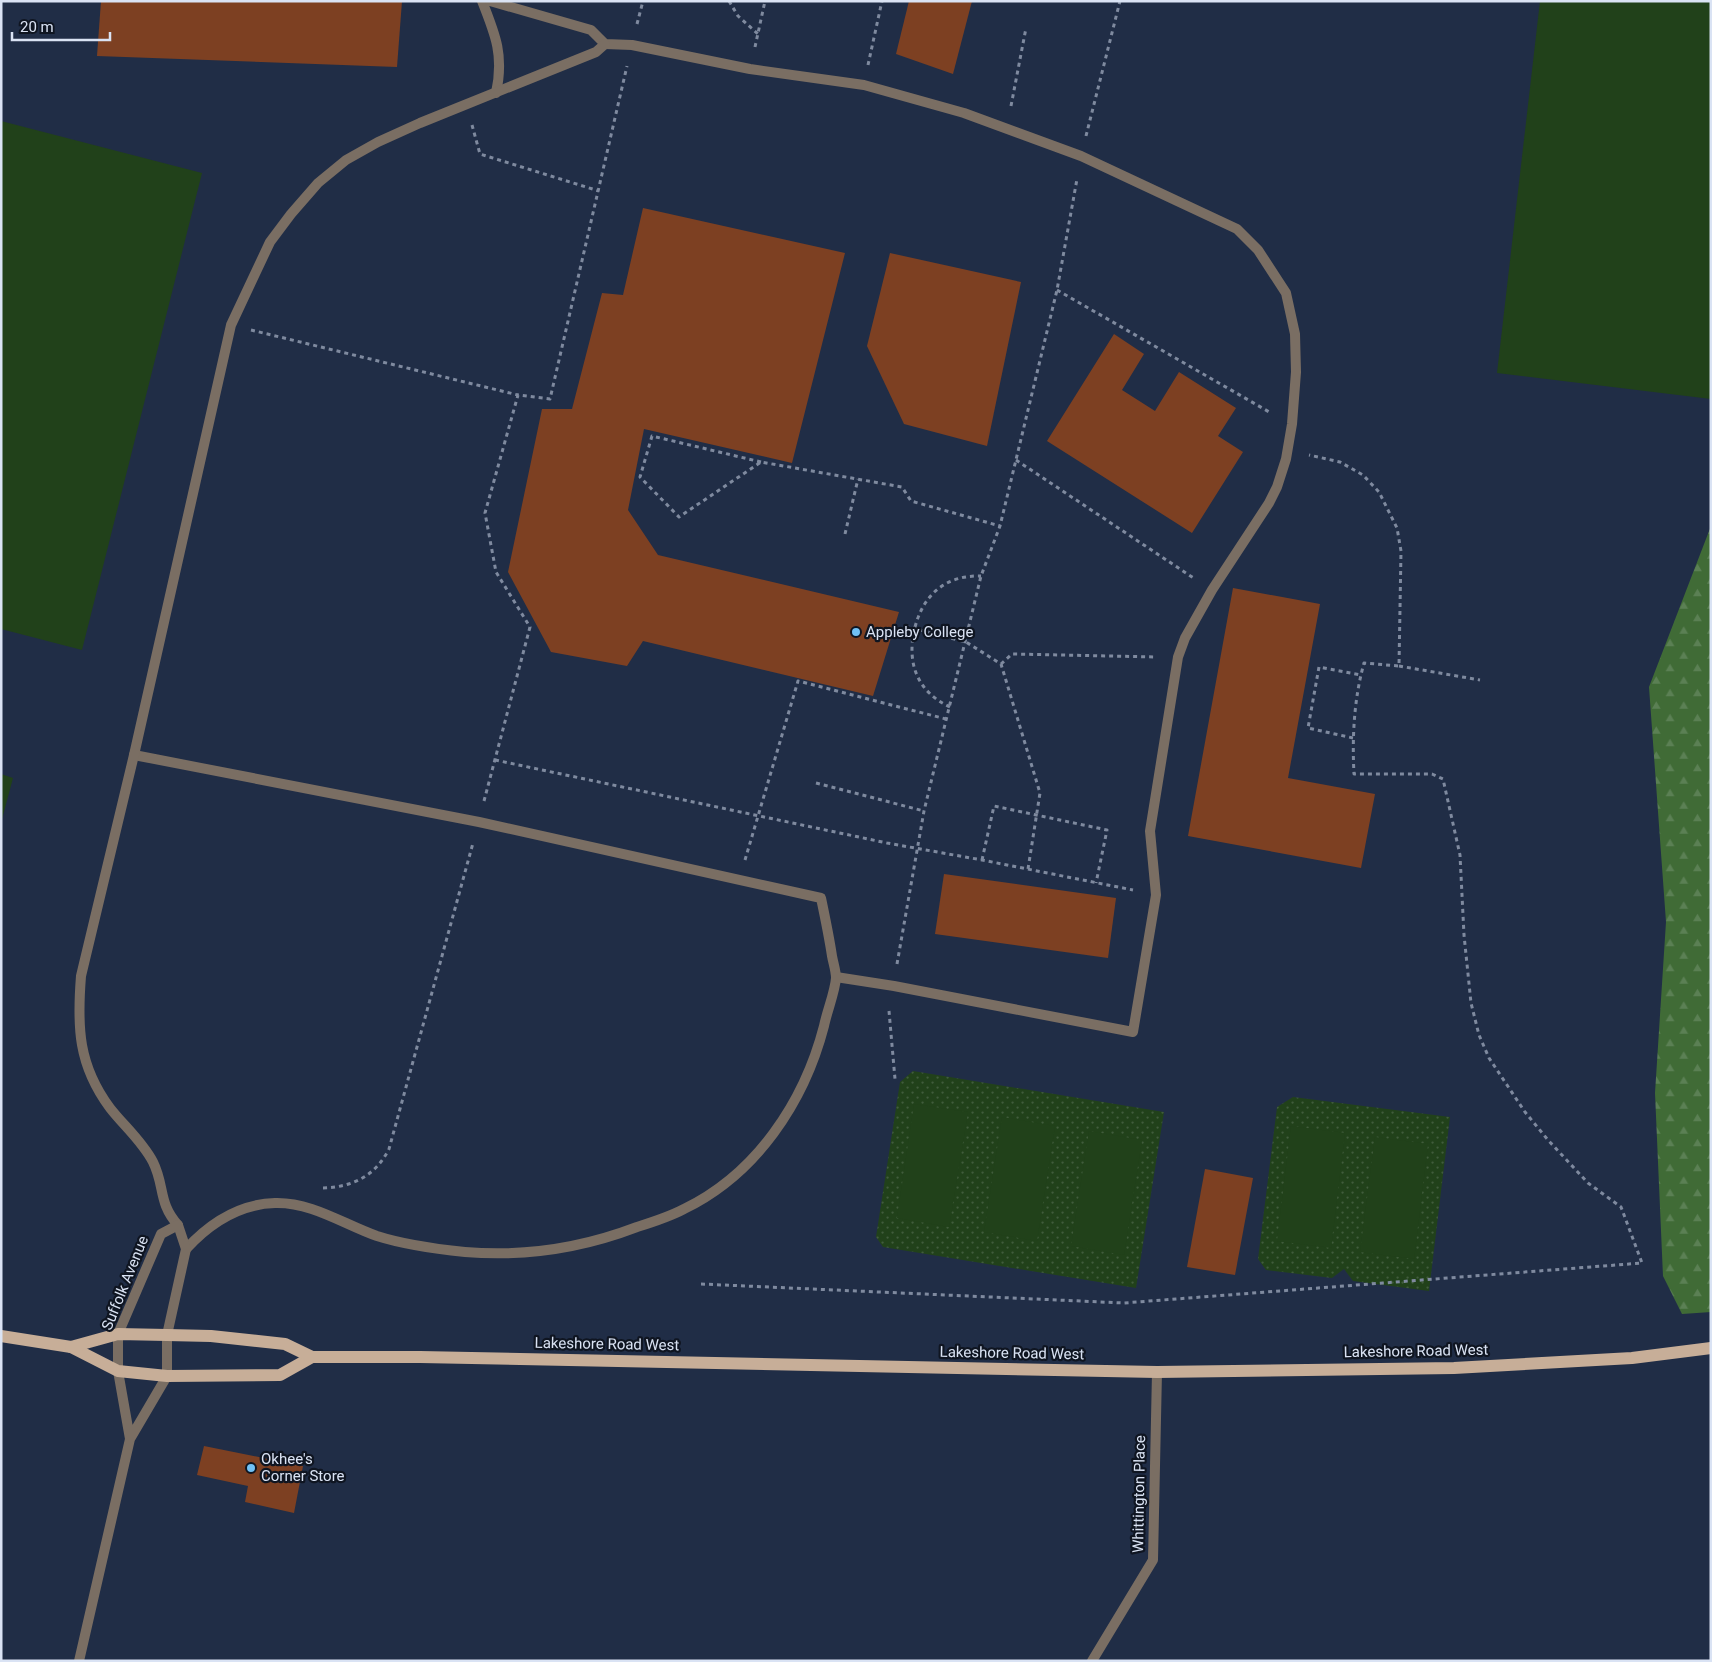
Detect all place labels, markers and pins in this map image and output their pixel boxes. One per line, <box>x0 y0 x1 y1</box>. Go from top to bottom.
place label: Appleby College <box>866 623 973 641</box>
marker: Appleby College <box>850 626 862 638</box>
place label: Okhee's Corner Store <box>261 1450 345 1485</box>
marker: Okhee's Corner Store <box>245 1462 257 1474</box>

